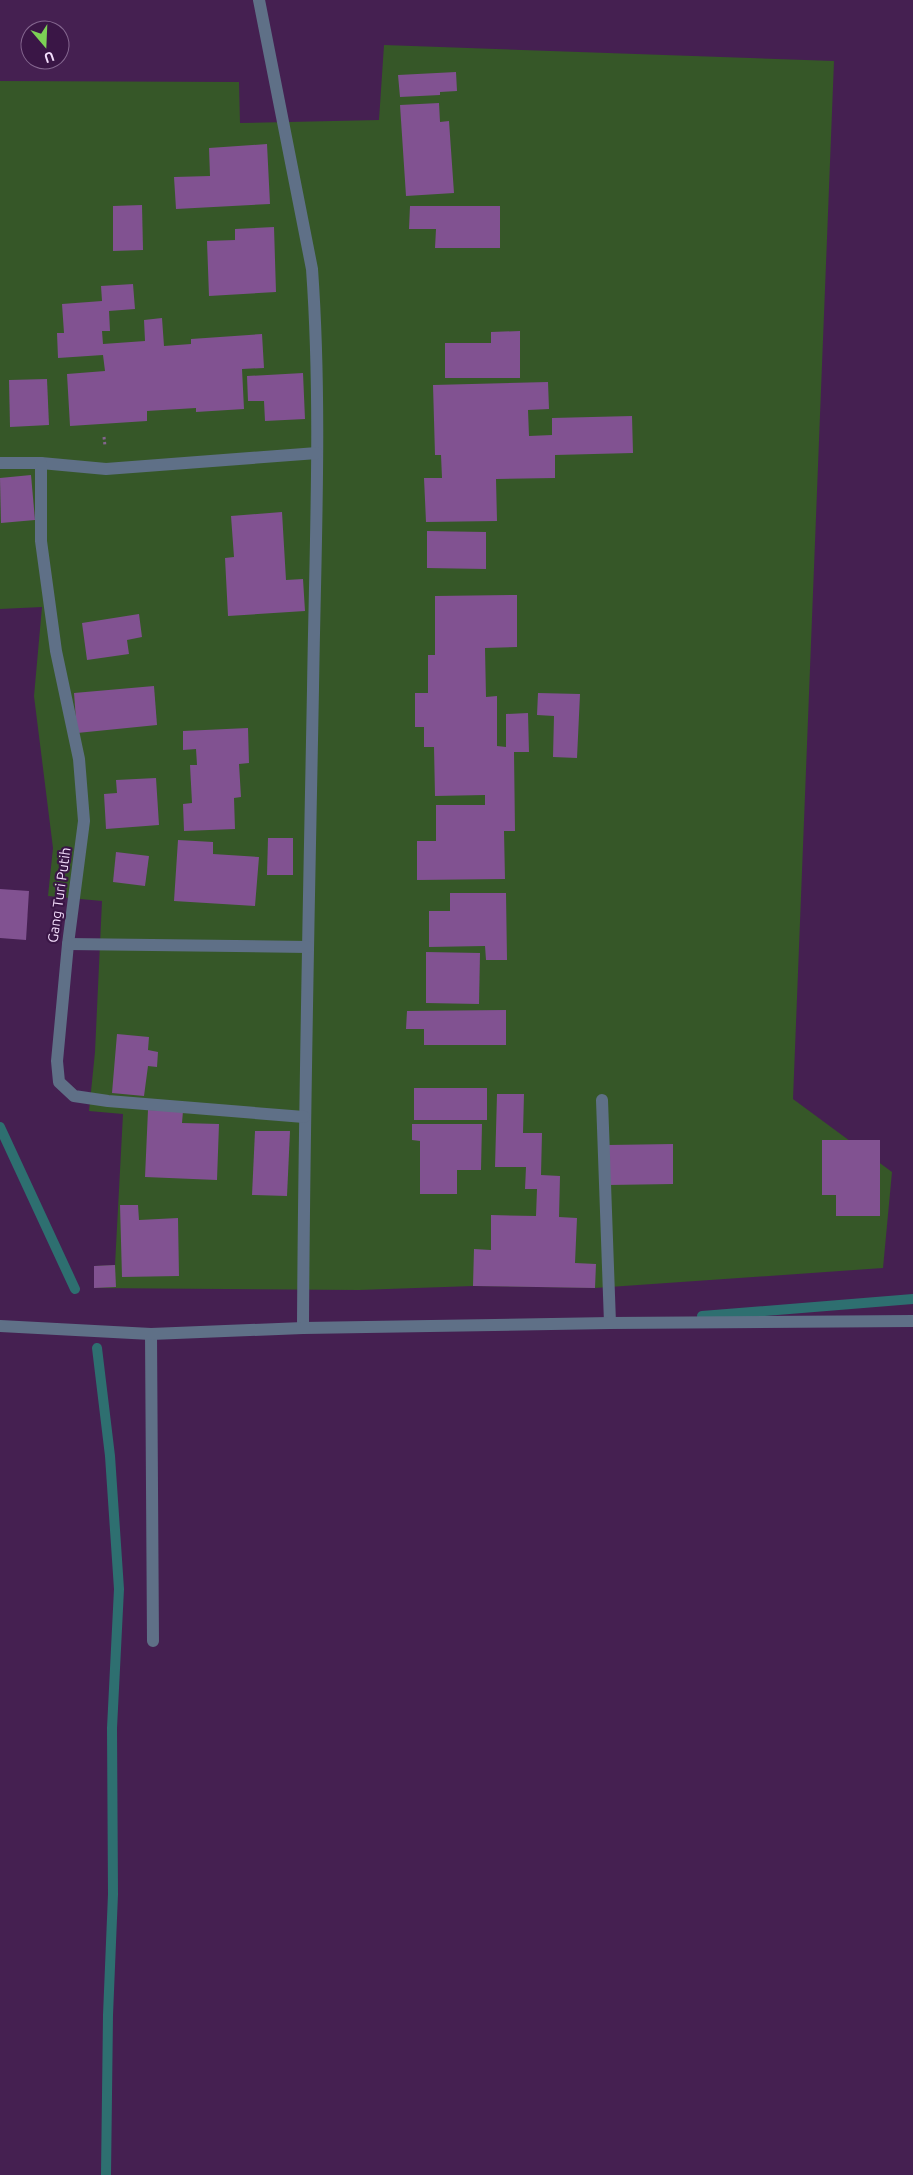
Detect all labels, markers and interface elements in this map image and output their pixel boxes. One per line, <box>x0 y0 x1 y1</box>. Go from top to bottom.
north arrow <box>20 20 70 70</box>
text: U <box>42 48 56 66</box>
street label: Gang Turi Putih <box>44 846 74 944</box>

